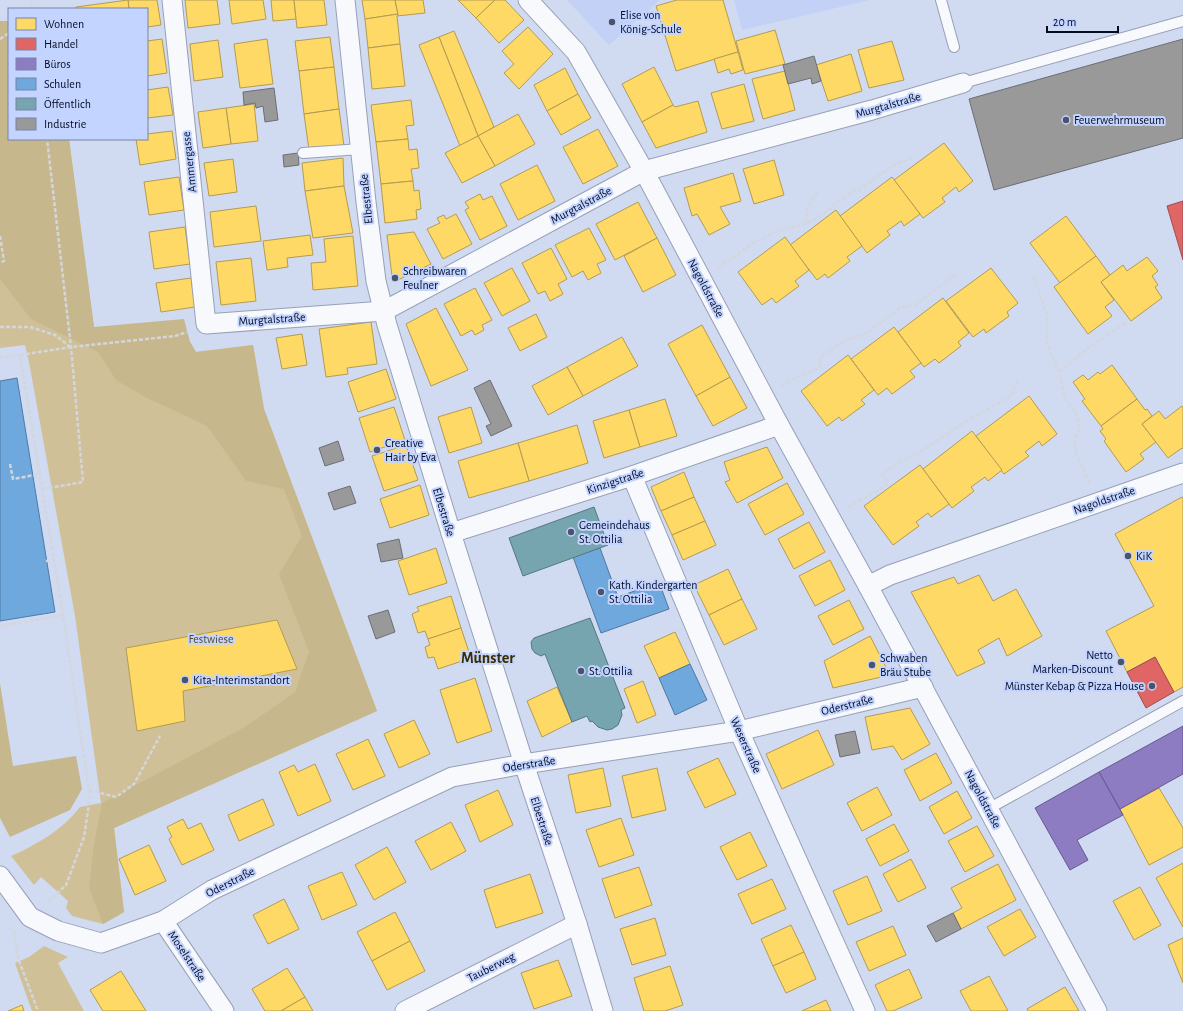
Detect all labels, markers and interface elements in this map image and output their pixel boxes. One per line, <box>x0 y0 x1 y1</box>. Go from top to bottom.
legend <box>8 8 148 140</box>
scale bar <box>1047 8 1118 34</box>
place label: Elise von König-Schule <box>620 9 682 35</box>
text: 20 m <box>1053 16 1076 28</box>
marker: Elise von König-Schule <box>607 17 617 27</box>
text: Wohnen <box>44 18 84 30</box>
text: Handel <box>44 38 78 50</box>
text: Büros <box>44 58 71 70</box>
text: Schulen <box>44 78 81 90</box>
street label: Murgtalstraße <box>854 90 922 120</box>
text: Öffentlich <box>44 97 91 110</box>
place label: Feuerwehrmuseum <box>1074 114 1165 126</box>
marker: Feuerwehrmuseum <box>1061 115 1071 125</box>
text: Industrie <box>44 118 86 130</box>
street label: Ammergasse <box>180 131 198 193</box>
street label: Elbestraße <box>357 173 375 225</box>
street label: Murgtalstraße <box>549 184 613 226</box>
street label: Nagoldstraße <box>686 257 726 319</box>
place label: Schreibwaren Feulner <box>403 265 466 291</box>
marker: Schreibwaren Feulner <box>390 273 400 283</box>
street label: Murgtalstraße <box>238 311 306 327</box>
place label: Creative Hair by Eva <box>385 437 437 464</box>
marker: Creative Hair by Eva <box>372 445 382 455</box>
street label: Kinzigstraße <box>585 466 645 496</box>
street label: Nagoldstraße <box>1072 484 1136 516</box>
street label: Elbestraße <box>431 486 457 538</box>
place label: Gemeindehaus St. Ottilia <box>579 519 650 545</box>
marker: Gemeindehaus St. Ottilia <box>566 527 576 537</box>
place label: KiK <box>1136 550 1152 562</box>
marker: KiK <box>1123 551 1133 561</box>
place label: Kath. Kindergarten St. Ottilia <box>609 579 697 605</box>
marker: Kath. Kindergarten St. Ottilia <box>596 587 606 597</box>
park label: Festwiese <box>188 633 234 645</box>
place label: Netto Marken-Discount <box>1032 649 1113 675</box>
district label: Münster <box>461 650 515 666</box>
place label: Schwaben Bräu Stube <box>880 652 931 678</box>
marker: Netto Marken-Discount <box>1116 657 1126 667</box>
marker: Schwaben Bräu Stube <box>867 660 877 670</box>
place label: St. Ottilia <box>589 665 633 677</box>
marker: St. Ottilia <box>576 666 586 676</box>
place label: Kita-Interimstandort <box>193 674 290 686</box>
marker: Kita-Interimstandort <box>180 675 190 685</box>
place label: Münster Kebap & Pizza House <box>1005 680 1144 692</box>
marker: Münster Kebap & Pizza House <box>1147 681 1157 691</box>
street label: Oderstraße <box>820 693 874 717</box>
street label: Weserstraße <box>728 715 764 775</box>
street label: Oderstraße <box>502 754 556 774</box>
street label: Nagoldstraße <box>963 768 1003 830</box>
street label: Elbestraße <box>529 795 555 847</box>
street label: Oderstraße <box>204 865 256 899</box>
street label: Moselstraße <box>166 929 208 983</box>
street label: Tauberweg <box>465 950 517 984</box>

